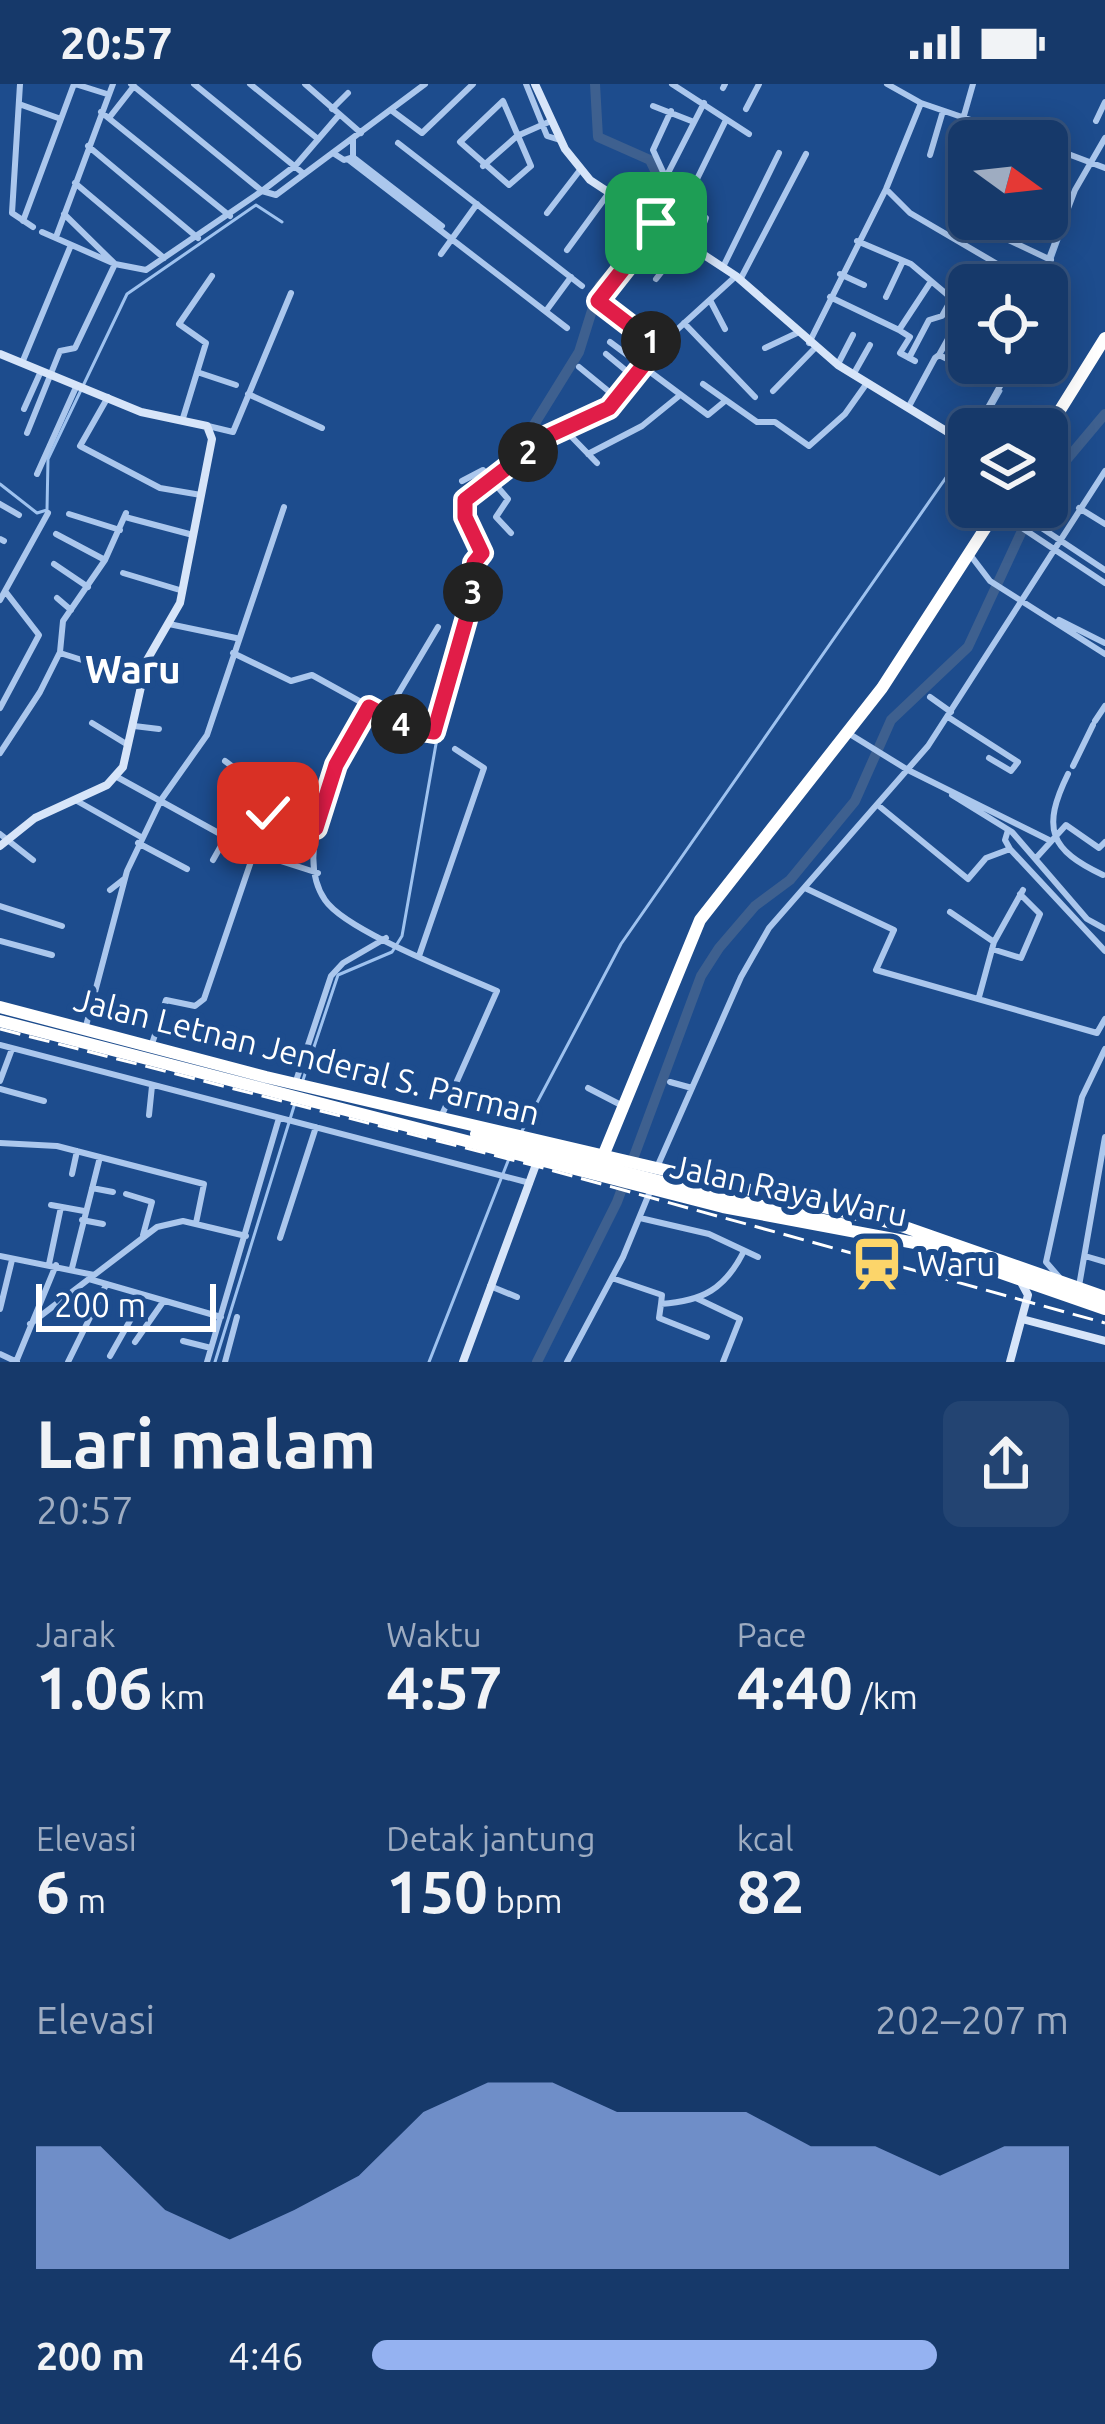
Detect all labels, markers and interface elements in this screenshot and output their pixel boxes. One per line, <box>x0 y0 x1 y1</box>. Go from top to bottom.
text: 20:57 <box>60 17 173 68</box>
north arrow <box>948 120 1068 240</box>
map controls <box>948 120 1068 528</box>
pin <box>605 172 707 274</box>
icon: arrive <box>623 190 689 256</box>
button: locate <box>948 264 1068 384</box>
pin: 1 <box>621 311 681 371</box>
text: 1 <box>642 322 660 359</box>
button: layers <box>948 408 1068 528</box>
pin: 2 <box>498 422 558 482</box>
text: 2 <box>519 433 537 470</box>
pin: 3 <box>443 562 503 622</box>
text: 3 <box>464 573 482 610</box>
district label: Waru <box>85 647 181 690</box>
pin: 4 <box>371 694 431 754</box>
text: 4 <box>392 705 410 742</box>
pin <box>217 762 319 864</box>
icon: check <box>235 780 301 846</box>
street label: Jalan Letnan Jenderal S. Parman <box>70 980 544 1131</box>
street label: Jalan Raya Waru <box>667 1146 911 1233</box>
station icon: Waru <box>848 1235 906 1293</box>
place label: Waru <box>917 1245 995 1282</box>
scale bar <box>36 1278 216 1331</box>
text: 200 m <box>54 1286 146 1323</box>
button: share <box>943 1401 1069 1527</box>
text: Lari malam <box>36 1406 376 1480</box>
text: 20:57 <box>36 1488 134 1531</box>
text: Jarak <box>36 1616 115 1653</box>
text: Waktu <box>386 1616 482 1653</box>
text: Pace <box>737 1616 807 1653</box>
text: 1.06 <box>36 1653 152 1720</box>
text: 4:57 <box>386 1653 503 1720</box>
text: 4:40 <box>737 1653 853 1720</box>
text: km <box>152 1678 205 1715</box>
text: /km <box>853 1678 918 1715</box>
text: Elevasi <box>36 1820 137 1857</box>
text: Detak jantung <box>386 1820 595 1857</box>
text: kcal <box>737 1820 794 1857</box>
text: 6 <box>36 1857 70 1924</box>
text: 150 <box>386 1857 488 1924</box>
text: 82 <box>737 1857 804 1924</box>
text: m <box>70 1882 106 1919</box>
text: bpm <box>488 1882 563 1919</box>
text: Elevasi <box>36 1998 155 2041</box>
text: 202–207 m <box>875 1998 1069 2041</box>
text: 200 m <box>36 2334 145 2377</box>
text: 4:46 <box>228 2334 304 2377</box>

